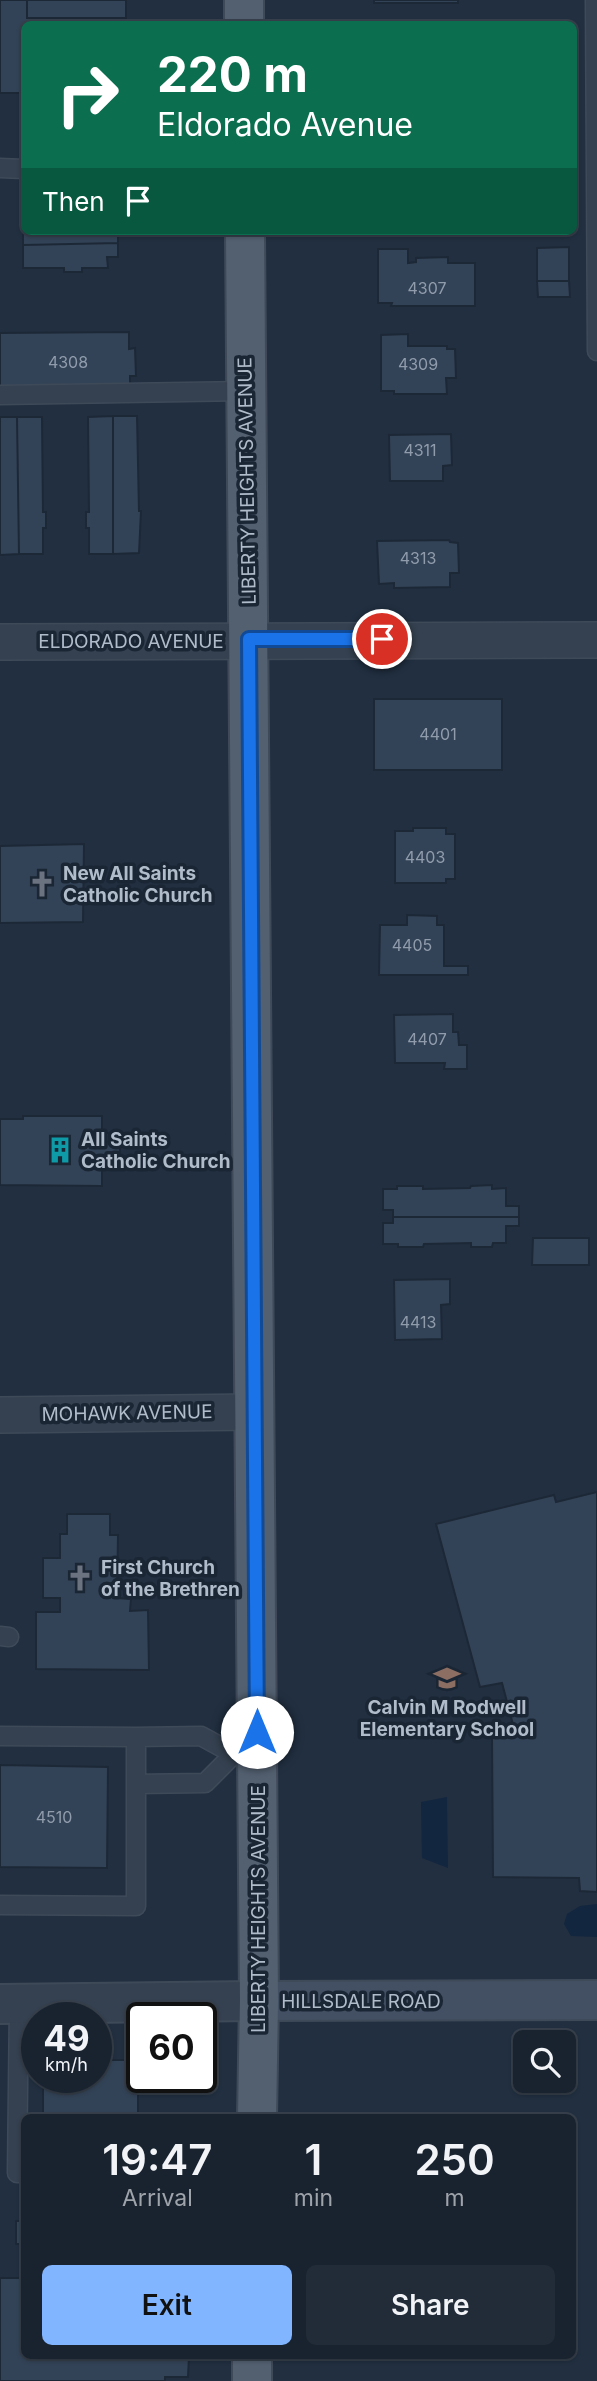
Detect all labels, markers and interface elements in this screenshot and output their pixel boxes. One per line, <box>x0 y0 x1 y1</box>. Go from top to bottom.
text: 220 m <box>157 45 308 104</box>
icon: right <box>42 49 133 140</box>
text: Eldorado Avenue <box>157 105 413 144</box>
icon: arrive <box>119 182 157 220</box>
text: Then <box>42 186 105 217</box>
house number: 4307 <box>407 278 447 298</box>
house number: 4308 <box>48 352 88 372</box>
house number: 4309 <box>398 354 438 374</box>
street label: LIBERTY HEIGHTS AVENUE <box>233 357 261 605</box>
house number: 4311 <box>403 440 437 460</box>
house number: 4313 <box>400 548 436 568</box>
pin <box>352 609 412 669</box>
icon: arrive <box>363 620 401 658</box>
street label: ELDORADO AVENUE <box>38 630 224 653</box>
house number: 4401 <box>419 724 457 744</box>
house number: 4403 <box>405 847 445 867</box>
place label: New All Saints Catholic Church <box>63 862 213 907</box>
church icon: New All Saints Catholic Church <box>27 869 57 899</box>
house number: 4405 <box>392 935 432 955</box>
house number: 4407 <box>407 1029 447 1049</box>
place label: All Saints Catholic Church <box>81 1128 231 1173</box>
building icon: All Saints Catholic Church <box>45 1135 75 1165</box>
house number: 4413 <box>400 1312 436 1332</box>
street label: MOHAWK AVENUE <box>41 1400 213 1426</box>
place label: First Church of the Brethren <box>101 1556 240 1601</box>
church icon: First Church of the Brethren <box>65 1563 95 1593</box>
school or university icon: Calvin M Rodwell Elementary School <box>432 1663 462 1693</box>
position arrow <box>220 1695 294 1769</box>
place label: Calvin M Rodwell Elementary School <box>360 1696 534 1741</box>
street label: LIBERTY HEIGHTS AVENUE <box>247 1785 270 2033</box>
house number: 4510 <box>36 1807 72 1827</box>
street label: HILLSDALE ROAD <box>281 1990 441 2013</box>
speed limit sign: 60 <box>126 2002 217 2093</box>
text: 49 <box>43 2017 90 2059</box>
map controls <box>513 2030 576 2093</box>
button: search <box>513 2030 576 2093</box>
text: km/h <box>45 2054 88 2075</box>
text: 19:47 <box>102 2134 213 2185</box>
text: 1 <box>305 2134 322 2185</box>
text: 250 <box>414 2134 495 2185</box>
text: Arrival <box>122 2184 193 2212</box>
text: min <box>294 2184 333 2212</box>
text: m <box>444 2184 465 2212</box>
button: Exit <box>42 2265 292 2345</box>
button: Share <box>306 2265 555 2345</box>

